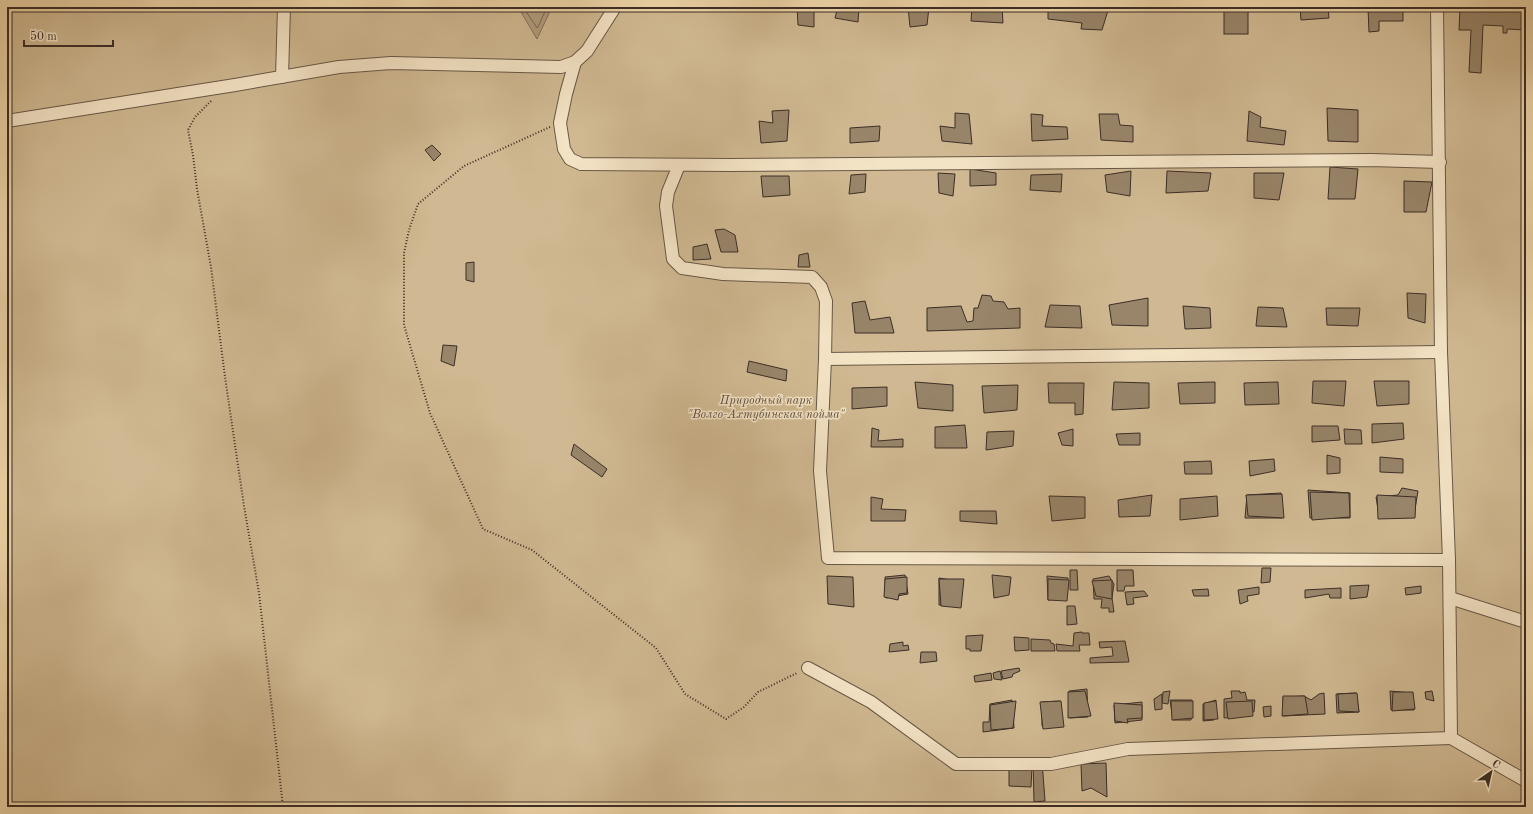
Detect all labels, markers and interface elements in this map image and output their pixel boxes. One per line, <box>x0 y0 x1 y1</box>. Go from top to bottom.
scale bar <box>24 22 113 48</box>
text: 50 m <box>30 30 57 43</box>
park label: Природный парк "Волго-Ахтубинская пойма" <box>688 395 846 421</box>
north arrow <box>1471 752 1511 792</box>
text: С <box>1490 758 1502 772</box>

